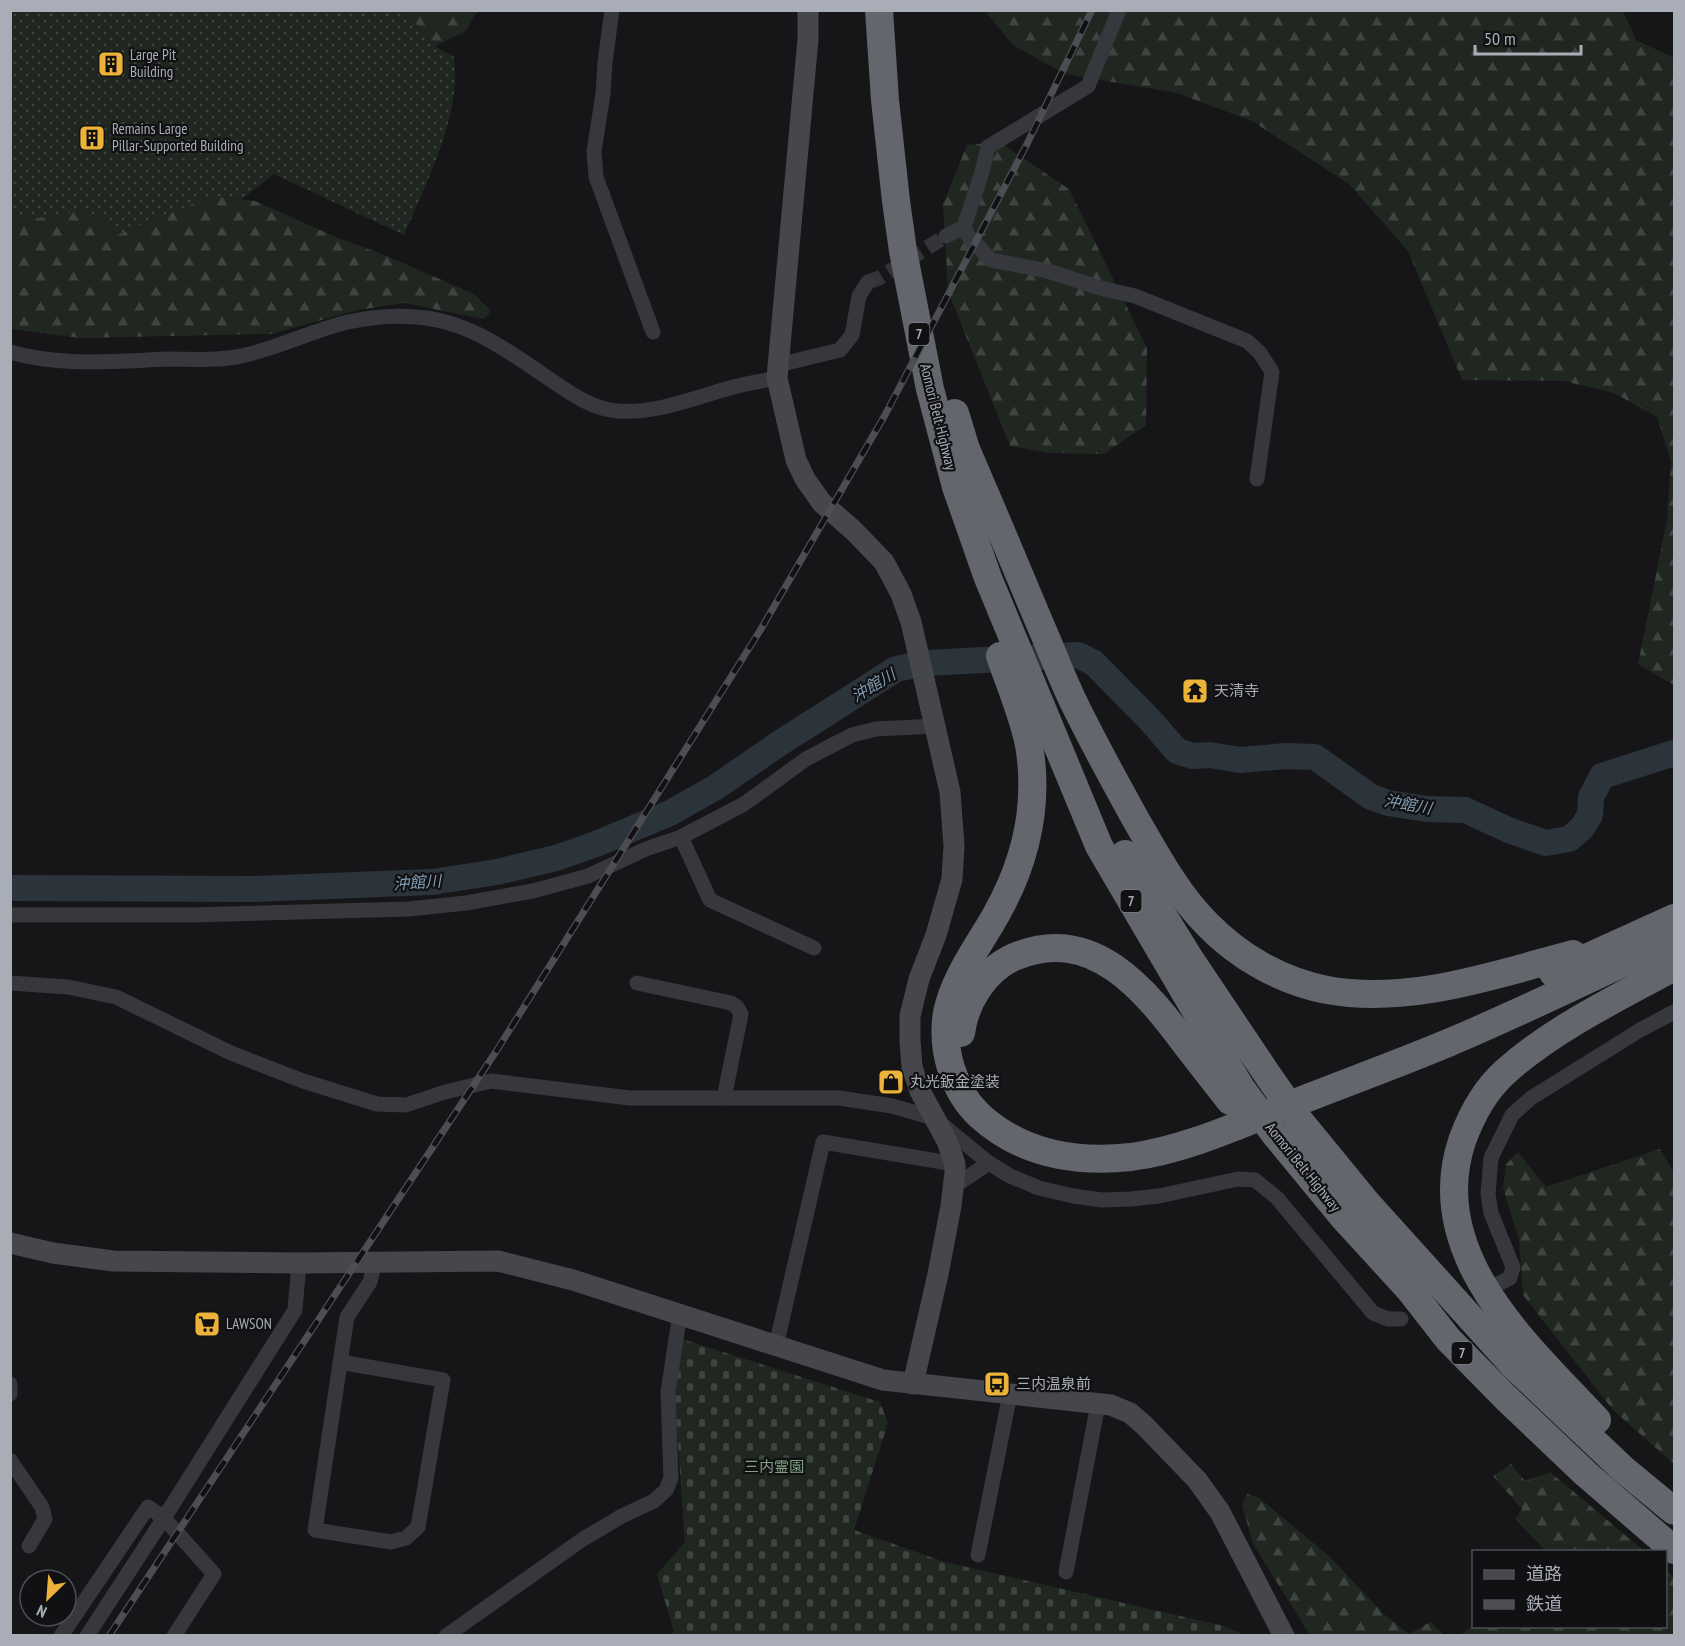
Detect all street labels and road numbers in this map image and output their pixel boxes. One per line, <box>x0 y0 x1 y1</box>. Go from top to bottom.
road number: 7 <box>908 323 930 345</box>
street label: Aomori Belt Highway <box>916 362 961 472</box>
road number: 7 <box>1120 890 1142 912</box>
street label: Aomori Belt Highway <box>1262 1118 1345 1215</box>
road number: 7 <box>1452 1342 1472 1364</box>

